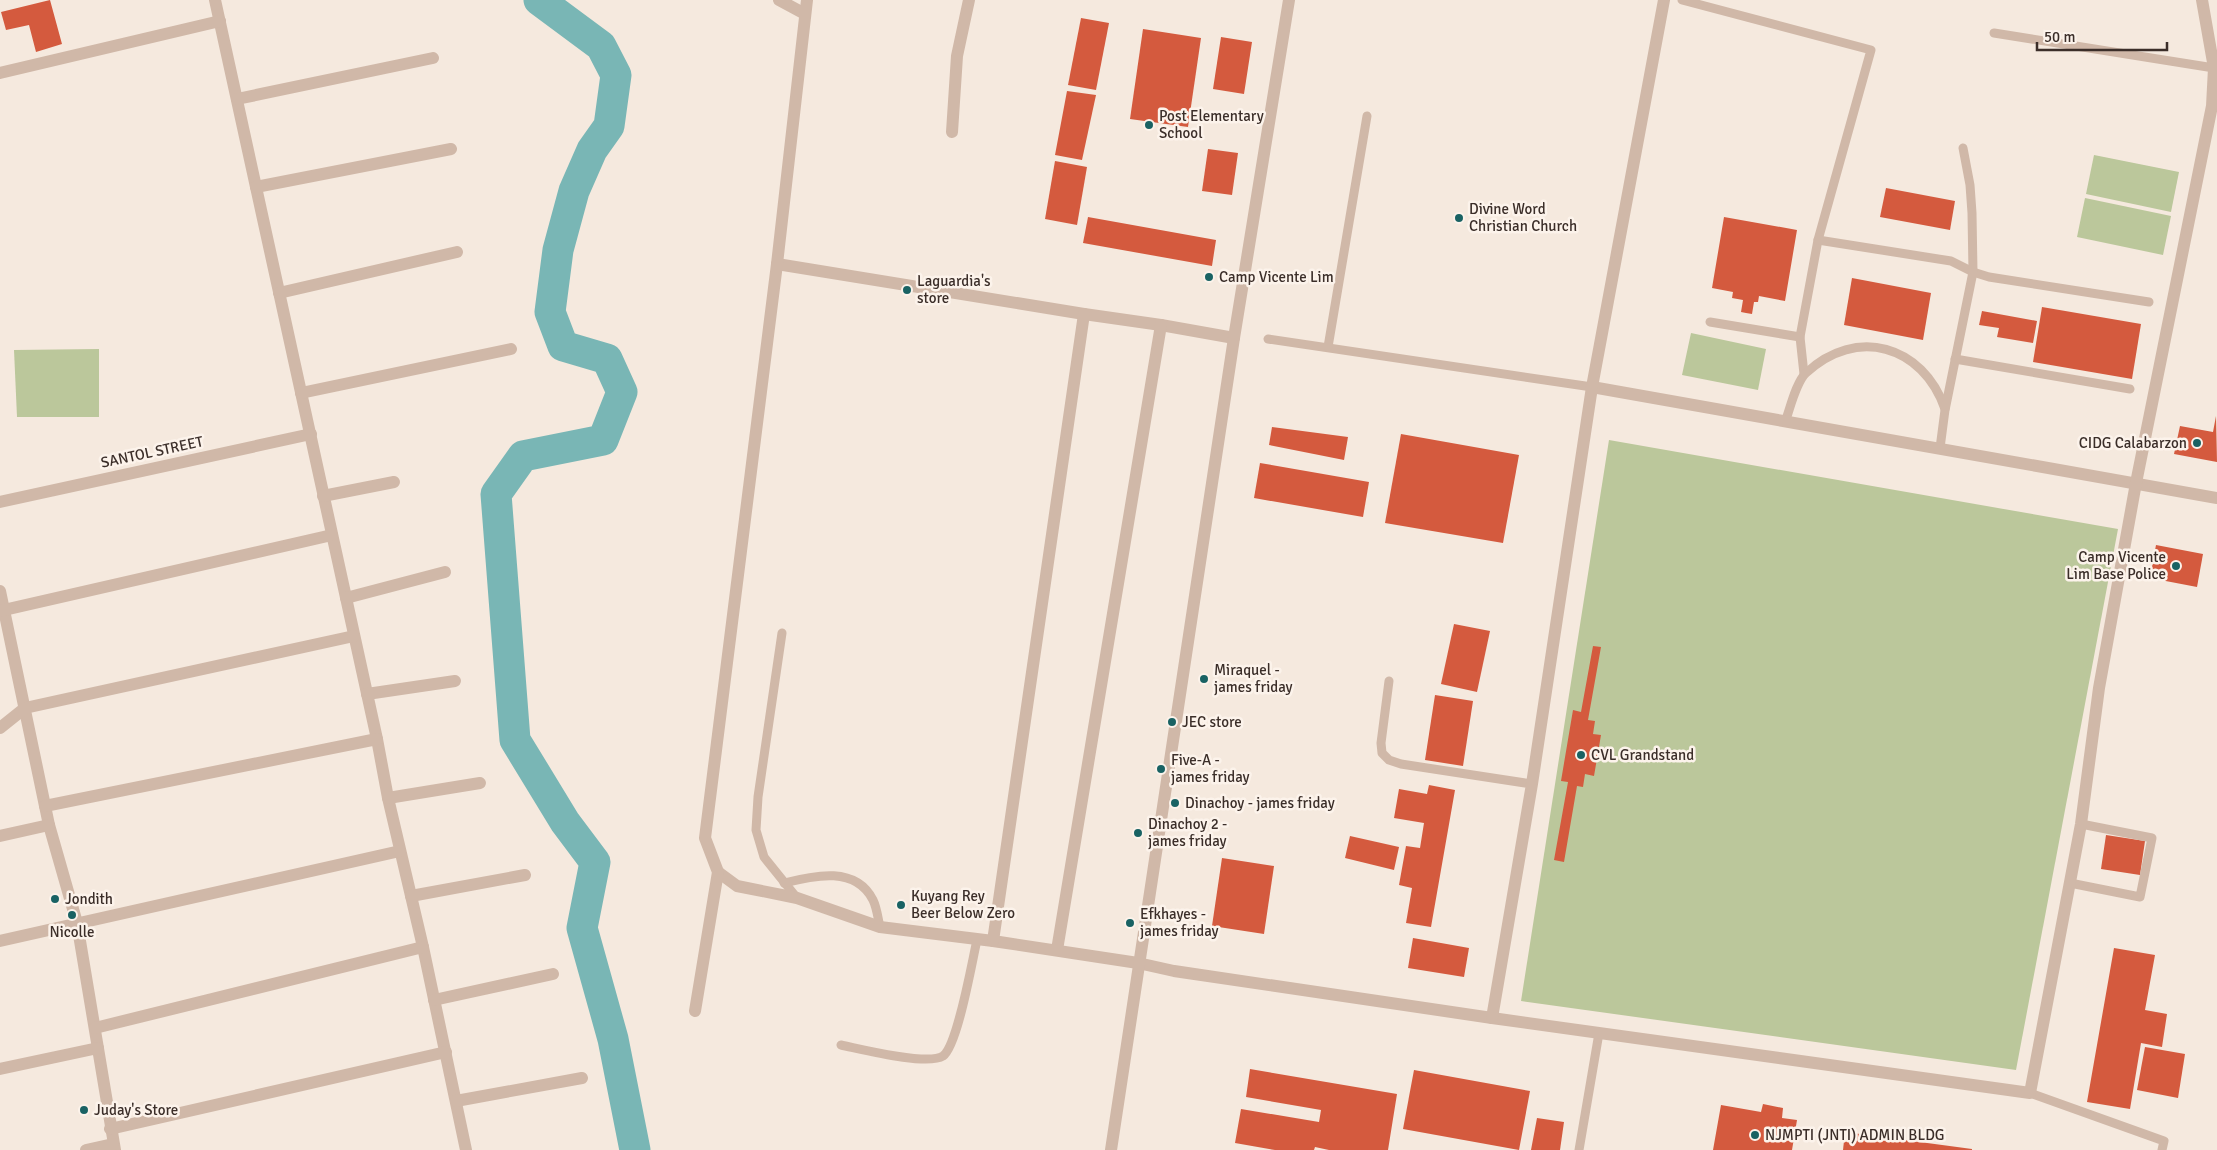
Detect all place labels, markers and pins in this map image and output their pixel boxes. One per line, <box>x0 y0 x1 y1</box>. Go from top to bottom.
place label: Post Elementary School <box>1159 107 1264 142</box>
marker: Post Elementary School <box>1143 119 1155 131</box>
place label: Divine Word Christian Church <box>1469 200 1577 235</box>
marker: Divine Word Christian Church <box>1453 212 1465 224</box>
place label: Camp Vicente Lim <box>1219 268 1334 286</box>
marker: Camp Vicente Lim <box>1203 271 1215 283</box>
place label: Laguardia's store <box>917 272 991 307</box>
marker: Laguardia's store <box>901 284 913 296</box>
place label: CIDG Calabarzon <box>2079 434 2187 452</box>
marker: CIDG Calabarzon <box>2191 437 2203 449</box>
place label: Camp Vicente Lim Base Police <box>2066 548 2166 583</box>
marker: Camp Vicente Lim Base Police <box>2170 560 2182 572</box>
place label: Miraquel - james friday <box>1214 661 1293 696</box>
marker: Miraquel - james friday <box>1198 673 1210 685</box>
place label: JEC store <box>1182 713 1242 731</box>
marker: JEC store <box>1166 716 1178 728</box>
place label: CVL Grandstand <box>1591 746 1694 764</box>
marker: CVL Grandstand <box>1575 749 1587 761</box>
place label: Five-A - james friday <box>1171 751 1250 786</box>
marker: Five-A - james friday <box>1155 763 1167 775</box>
place label: Dinachoy - james friday <box>1185 794 1335 812</box>
marker: Dinachoy - james friday <box>1169 797 1181 809</box>
place label: Dinachoy 2 - james friday <box>1148 815 1227 850</box>
marker: Dinachoy 2 - james friday <box>1132 827 1144 839</box>
place label: Kuyang Rey Beer Below Zero <box>911 887 1015 922</box>
place label: Jondith <box>65 890 113 908</box>
marker: Jondith <box>49 893 61 905</box>
marker: Kuyang Rey Beer Below Zero <box>895 899 907 911</box>
place label: Efkhayes - james friday <box>1140 905 1219 940</box>
marker: Nicolle <box>66 909 78 921</box>
marker: Efkhayes - james friday <box>1124 917 1136 929</box>
place label: Nicolle <box>49 923 95 941</box>
place label: Juday's Store <box>94 1101 178 1119</box>
marker: Juday's Store <box>78 1104 90 1116</box>
place label: NJMPTI (JNTI) ADMIN BLDG <box>1765 1126 1945 1144</box>
marker: NJMPTI (JNTI) ADMIN BLDG <box>1749 1129 1761 1141</box>

